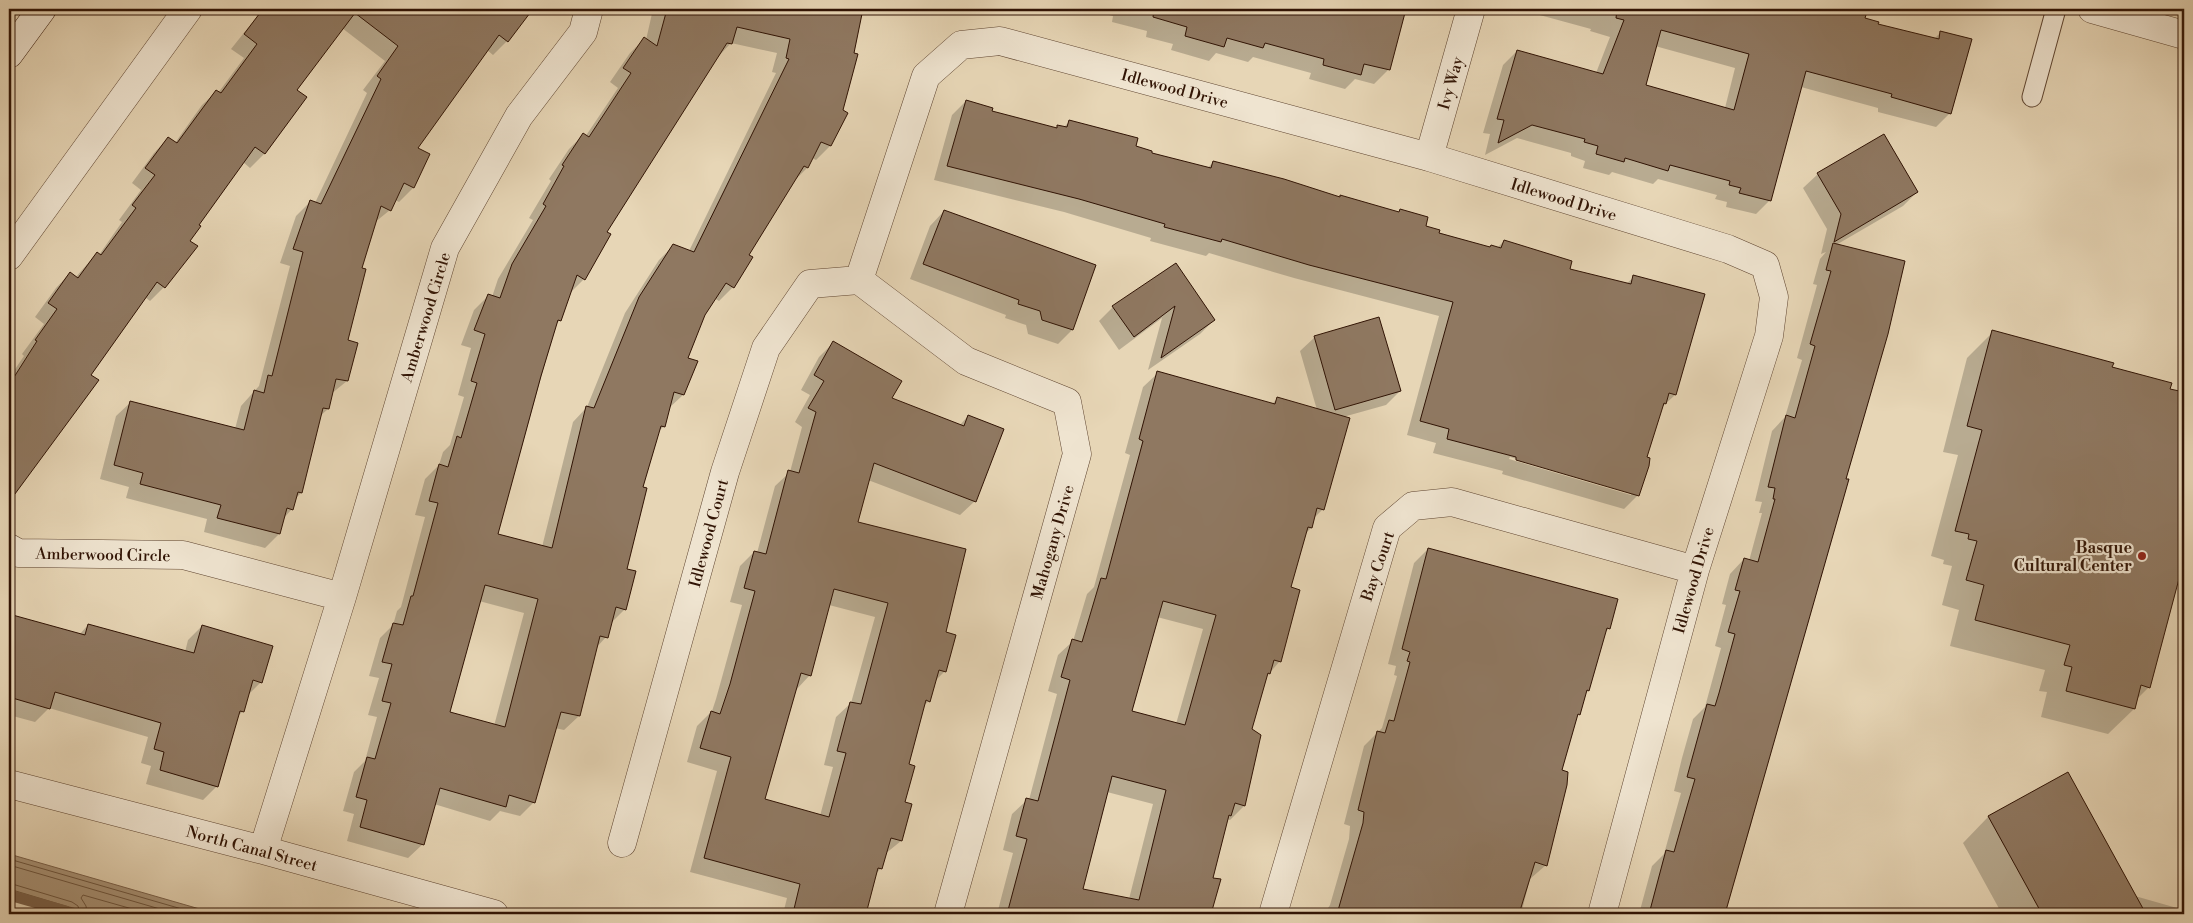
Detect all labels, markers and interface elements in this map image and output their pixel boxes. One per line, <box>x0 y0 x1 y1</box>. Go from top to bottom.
street label: Ivy Way <box>1434 54 1468 112</box>
street label: Idlewood Drive <box>1119 65 1230 113</box>
street label: Idlewood Drive <box>1508 174 1619 226</box>
street label: Amberwood Circle <box>396 250 455 386</box>
street label: Idlewood Court <box>685 477 733 590</box>
street label: Mahogany Drive <box>1027 483 1079 602</box>
street label: Idlewood Drive <box>1669 525 1719 636</box>
street label: Bay Court <box>1356 529 1399 605</box>
place label: Basque Cultural Center <box>2013 538 2132 576</box>
street label: Amberwood Circle <box>34 544 171 566</box>
marker: Basque Cultural Center <box>2136 550 2148 562</box>
street label: North Canal Street <box>184 822 320 876</box>

